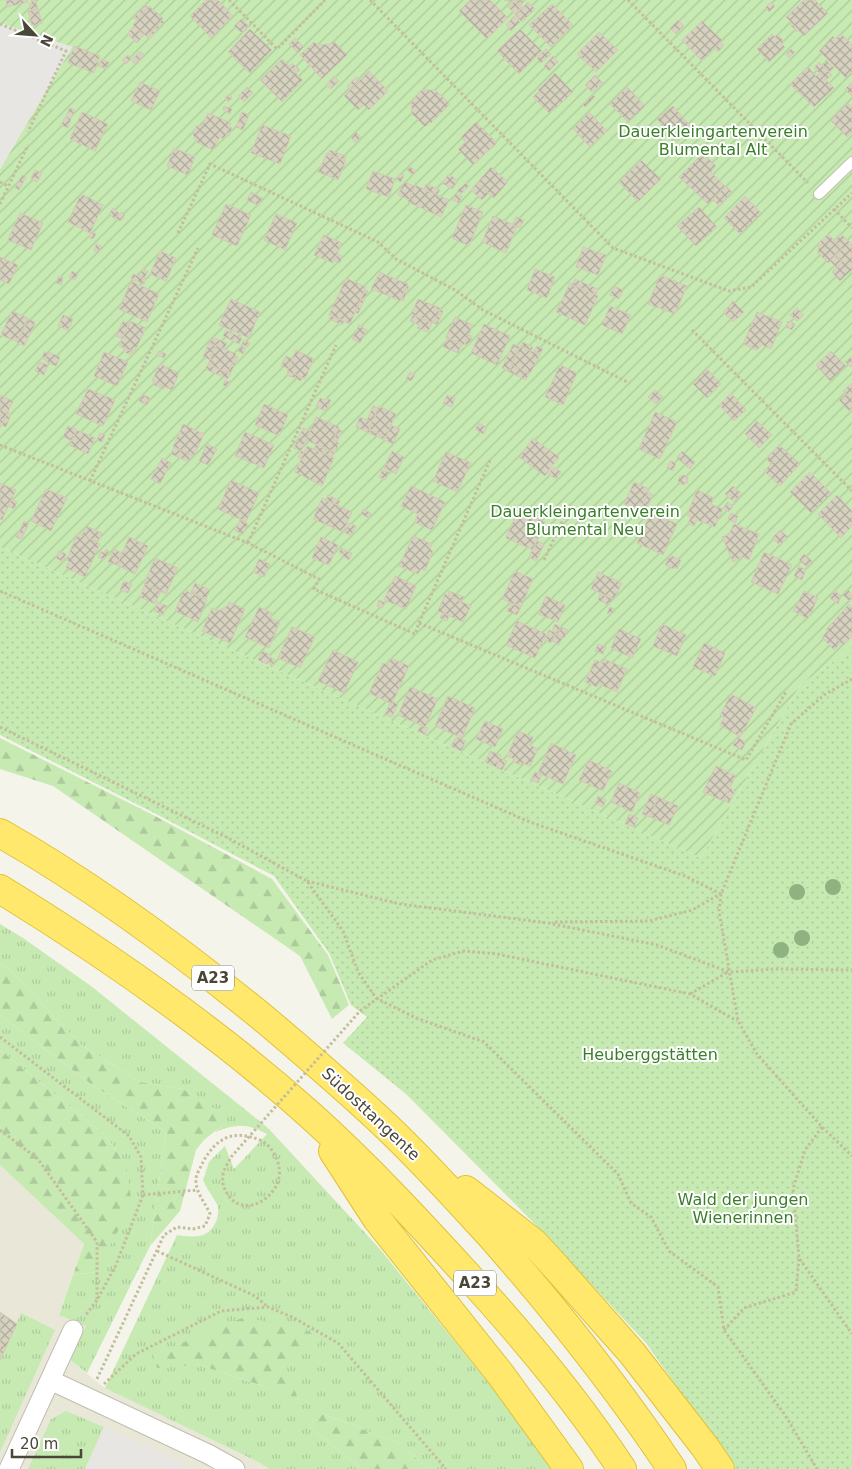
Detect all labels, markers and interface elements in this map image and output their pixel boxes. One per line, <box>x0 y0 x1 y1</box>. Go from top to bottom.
north arrow <box>10 10 60 60</box>
text: N <box>37 32 56 49</box>
park label: Dauerkleingartenverein Blumental Alt <box>618 122 808 159</box>
park label: Dauerkleingartenverein Blumental Neu <box>490 502 680 539</box>
road number: A23 <box>192 966 234 990</box>
park label: Heuberggstätten <box>582 1045 718 1064</box>
street label: Südosttangente <box>318 1064 424 1164</box>
park label: Wald der jungen Wienerinnen <box>678 1190 808 1227</box>
road number: A23 <box>454 1270 496 1296</box>
scale bar <box>12 1426 81 1458</box>
text: 20 m <box>20 1435 58 1453</box>

